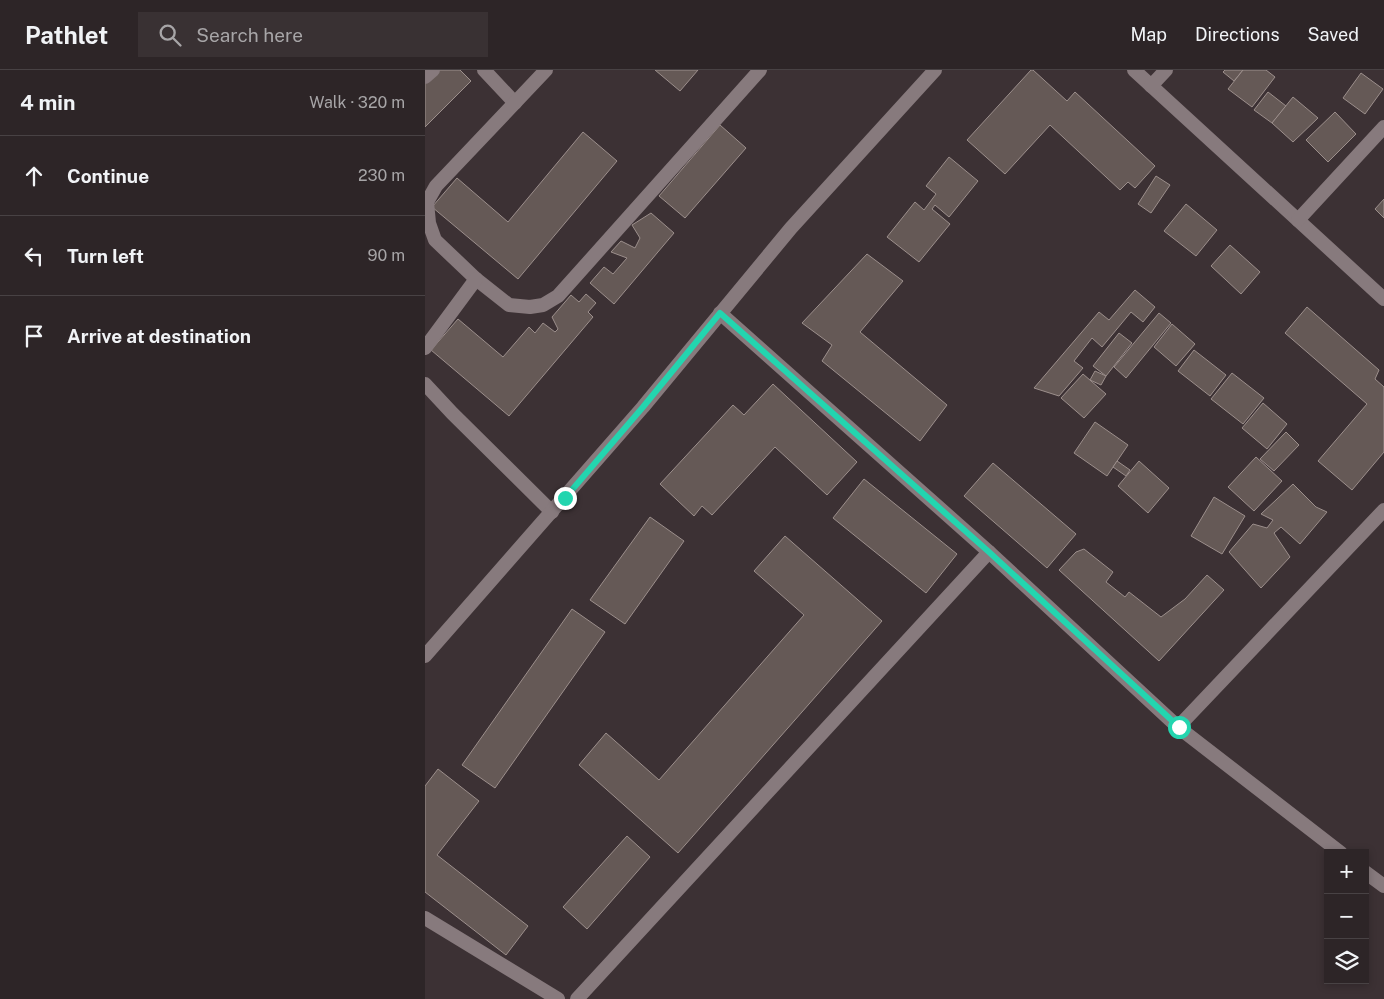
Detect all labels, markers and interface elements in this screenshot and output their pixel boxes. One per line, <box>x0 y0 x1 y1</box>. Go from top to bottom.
search box <box>138 12 488 57</box>
text: Pathlet <box>25 21 108 49</box>
icon: search <box>156 21 184 49</box>
text: Search here <box>196 24 303 46</box>
text: Map <box>1130 24 1167 45</box>
text: Directions <box>1195 24 1280 45</box>
text: Saved <box>1308 24 1359 45</box>
text: 4 min <box>20 90 75 115</box>
text: Walk · 320 m <box>309 93 405 112</box>
icon: ahead <box>20 162 48 190</box>
text: Continue <box>67 165 149 187</box>
text: 230 m <box>358 166 405 185</box>
icon: left <box>20 242 48 270</box>
text: Turn left <box>67 245 144 267</box>
text: 90 m <box>368 246 405 265</box>
icon: arrive <box>20 322 48 350</box>
text: Arrive at destination <box>67 325 251 347</box>
route end <box>554 487 577 510</box>
route start <box>1168 716 1191 739</box>
map controls <box>1324 849 1369 984</box>
button: + <box>1324 849 1369 894</box>
button: − <box>1324 894 1369 939</box>
button: layers <box>1324 939 1369 984</box>

